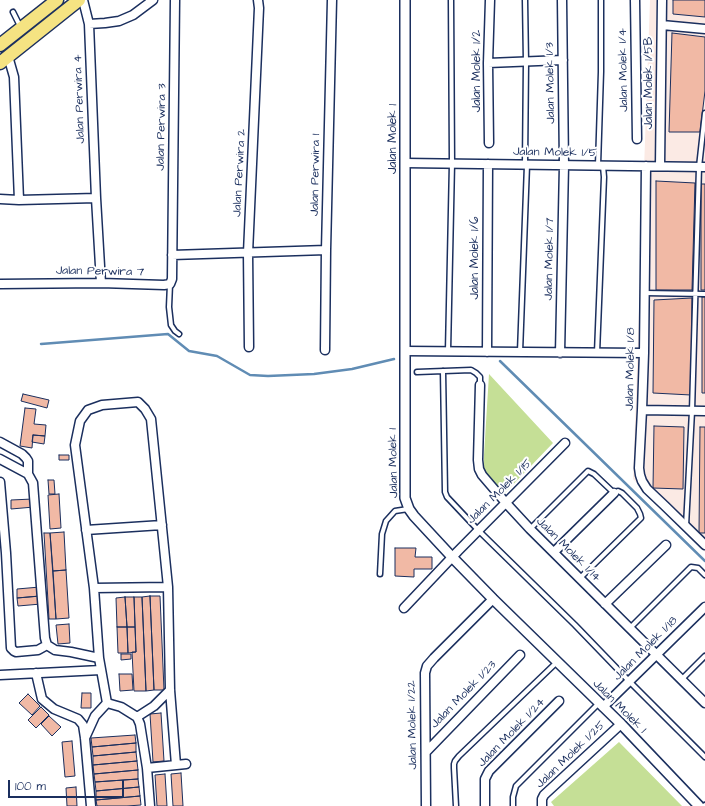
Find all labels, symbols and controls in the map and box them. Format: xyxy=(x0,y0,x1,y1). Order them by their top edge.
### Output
street label: Jalan Molek 1/4 xyxy=(616,28,632,112)
street label: Jalan Molek 1/2 xyxy=(470,30,484,112)
street label: Jalan Molek 1/5B xyxy=(642,37,656,129)
street label: Jalan Molek 1/3 xyxy=(543,42,559,124)
street label: Jalan Perwira 4 xyxy=(71,54,89,144)
street label: Jalan Perwira 3 xyxy=(154,83,170,171)
street label: Jalan Molek 1 xyxy=(386,104,400,174)
street label: Jalan Perwira 2 xyxy=(231,129,249,217)
street label: Jalan Perwira 1 xyxy=(308,134,324,216)
street label: Jalan Molek 1/5 xyxy=(513,145,597,161)
street label: Jalan Molek 1/6 xyxy=(468,216,482,300)
street label: Jalan Molek 1/7 xyxy=(542,217,558,301)
street label: Jalan Perwira 7 xyxy=(56,264,144,280)
street label: Jalan Molek 1/8 xyxy=(623,327,639,411)
street label: Jalan Molek 1 xyxy=(386,428,402,498)
street label: Jalan Molek 1/15 xyxy=(465,457,535,527)
street label: Jalan Molek 1/14 xyxy=(533,515,603,585)
street label: Jalan Molek 1/18 xyxy=(611,614,681,684)
street label: Jalan Molek 1/23 xyxy=(428,658,500,732)
street label: Jalan Molek 1 xyxy=(589,677,649,737)
street label: Jalan Molek 1/22 xyxy=(405,680,421,770)
street label: Jalan Molek 1/24 xyxy=(475,695,549,771)
street label: Jalan Molek 1/25 xyxy=(533,718,609,792)
scale bar xyxy=(10,772,126,798)
text: 100 m xyxy=(15,778,46,795)

